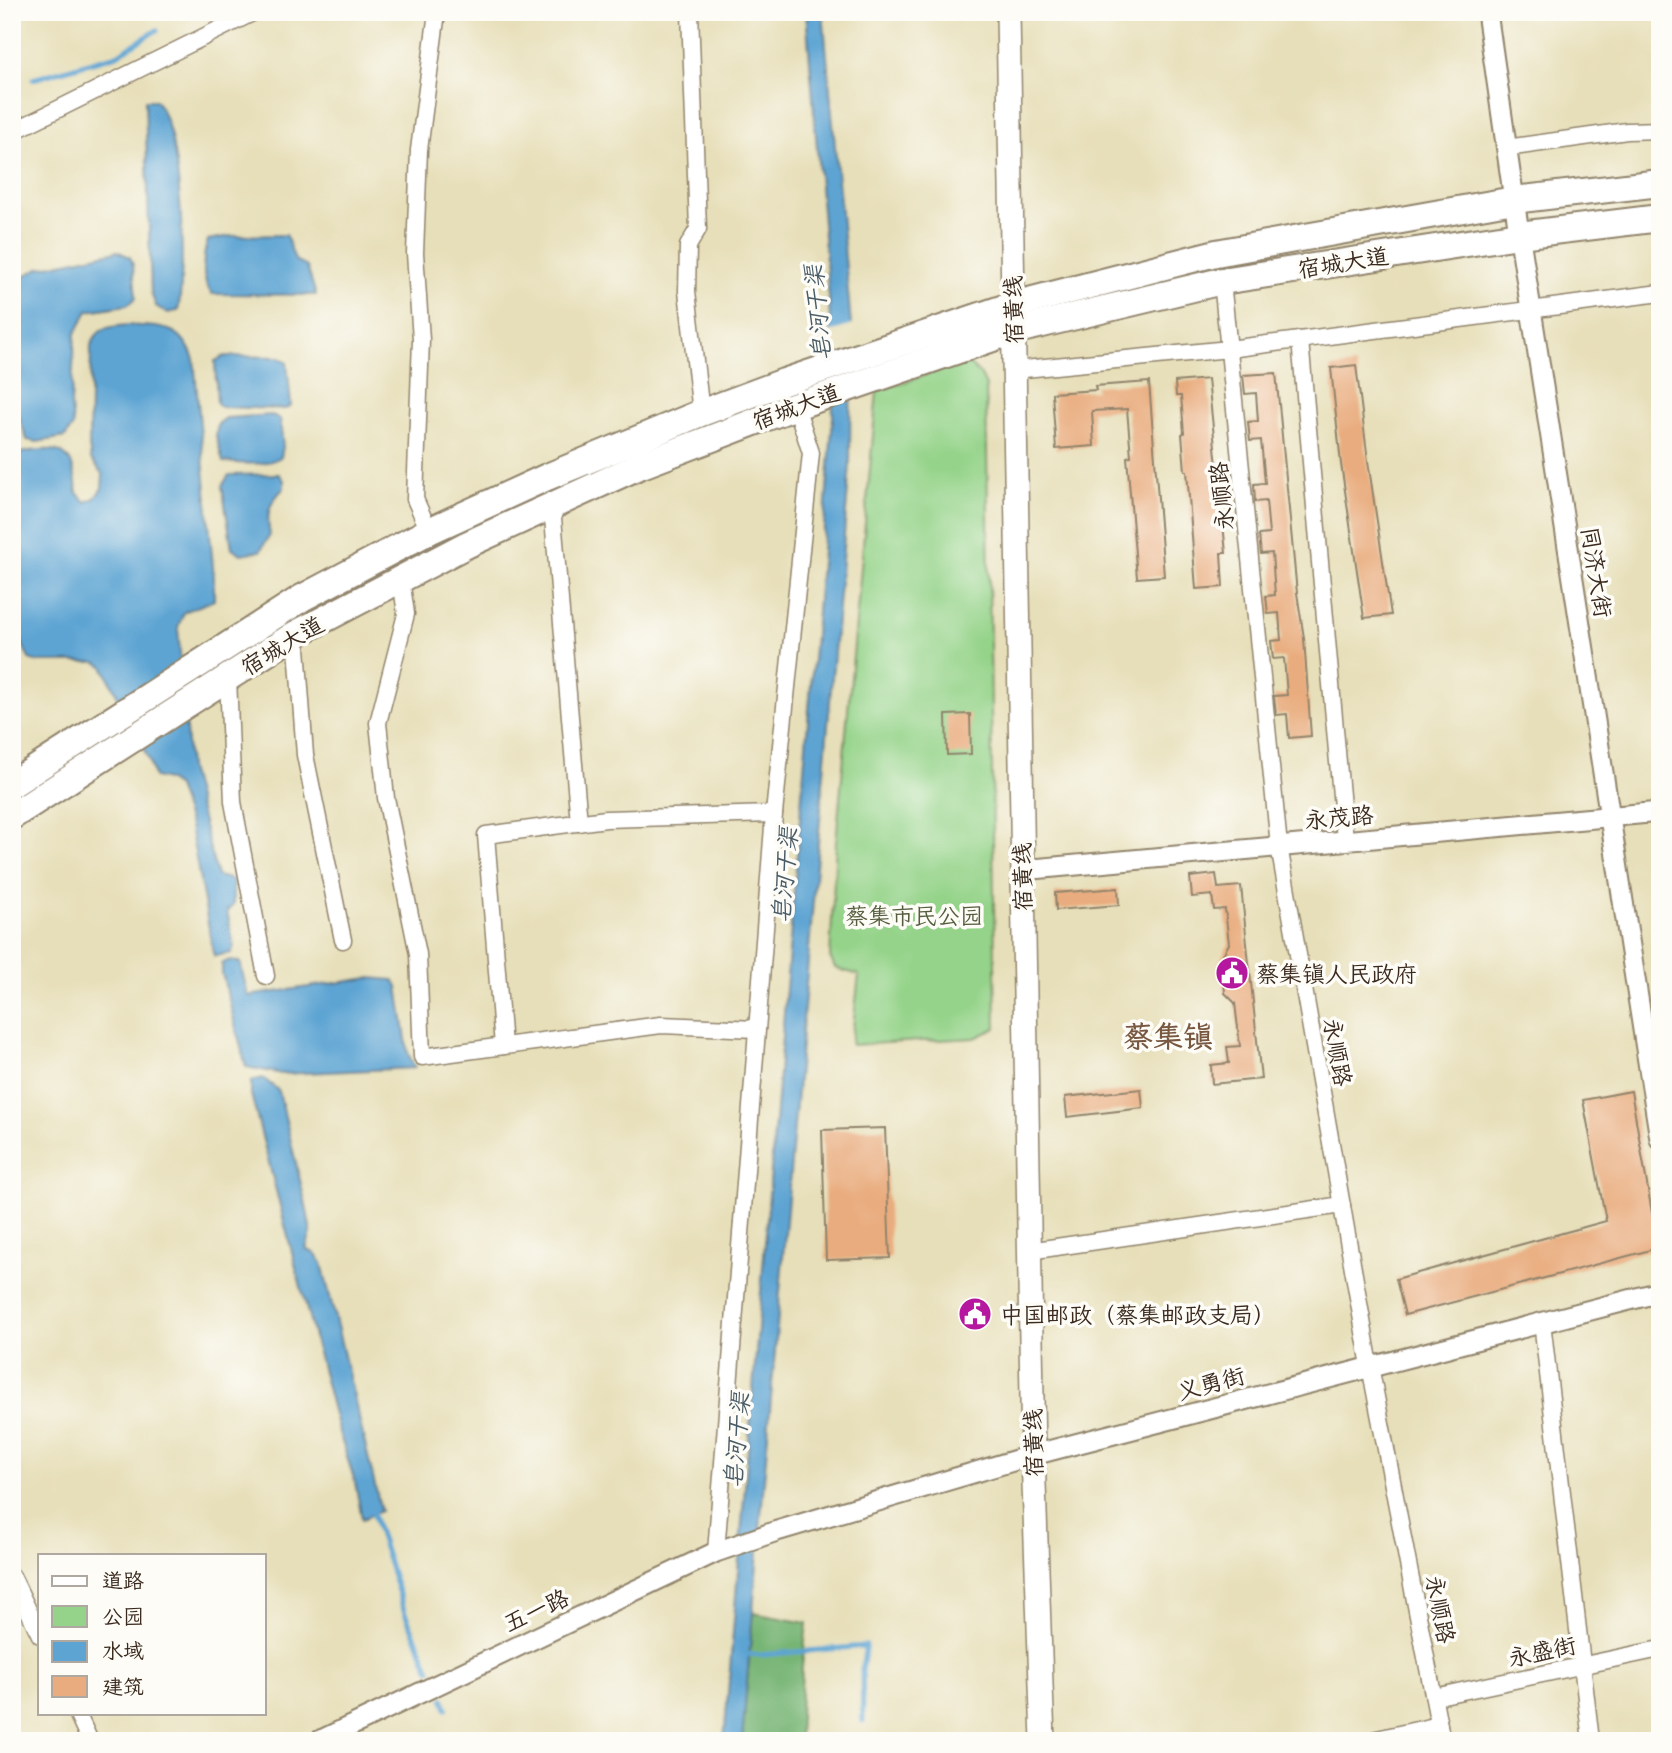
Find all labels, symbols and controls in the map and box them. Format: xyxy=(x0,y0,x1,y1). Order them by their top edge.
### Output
street label: 宿城大道 xyxy=(1295,239,1391,285)
water label: 皂河干渠 xyxy=(797,262,837,362)
street label: 宿黄线 xyxy=(997,275,1029,345)
street label: 宿城大道 xyxy=(747,376,845,436)
street label: 永顺路 xyxy=(1202,460,1240,532)
street label: 同济大街 xyxy=(1574,524,1620,620)
street label: 宿城大道 xyxy=(235,608,329,682)
street label: 永茂路 xyxy=(1303,799,1375,835)
water label: 皂河干渠 xyxy=(764,824,804,924)
street label: 宿黄线 xyxy=(1006,842,1038,912)
park label: 蔡集市民公园 xyxy=(845,900,983,931)
public building icon: 蔡集镇人民政府 xyxy=(1213,954,1251,992)
place label: 蔡集镇人民政府 xyxy=(1256,958,1417,989)
street label: 永顺路 xyxy=(1317,1015,1359,1089)
district label: 蔡集镇 xyxy=(1123,1016,1213,1056)
public building icon: 中国邮政（蔡集邮政支局） xyxy=(956,1295,994,1333)
place label: 中国邮政（蔡集邮政支局） xyxy=(1000,1299,1276,1330)
street label: 义勇街 xyxy=(1174,1359,1248,1407)
water label: 皂河干渠 xyxy=(716,1389,756,1489)
street label: 宿黄线 xyxy=(1017,1408,1049,1478)
legend xyxy=(38,1554,266,1714)
text: 道路 xyxy=(102,1566,144,1595)
street label: 永顺路 xyxy=(1419,1572,1463,1646)
street label: 五一路 xyxy=(498,1581,574,1639)
text: 公园 xyxy=(102,1602,144,1631)
street label: 永盛街 xyxy=(1505,1629,1579,1673)
text: 水域 xyxy=(102,1636,144,1665)
text: 建筑 xyxy=(102,1672,144,1701)

